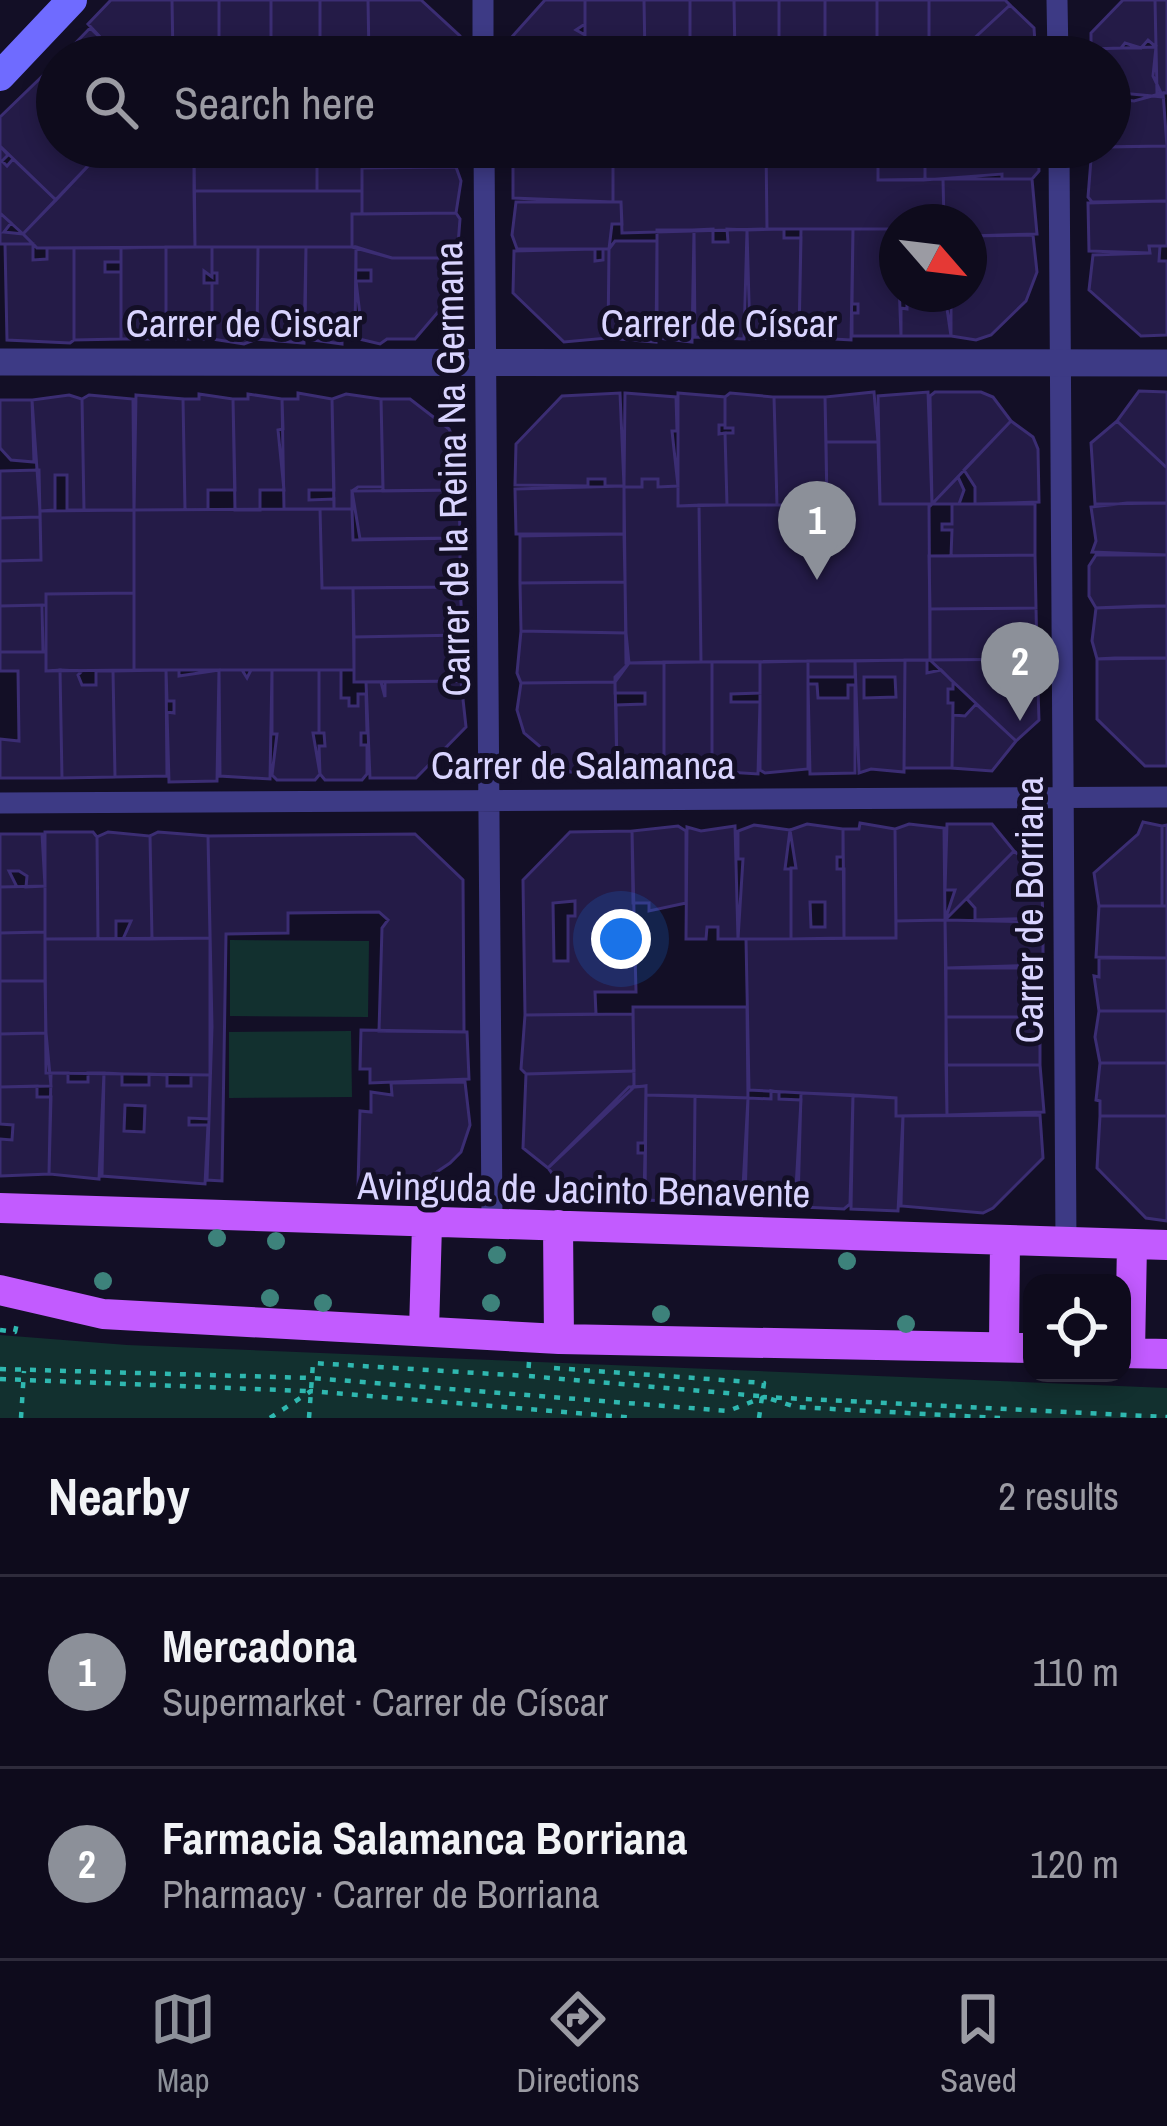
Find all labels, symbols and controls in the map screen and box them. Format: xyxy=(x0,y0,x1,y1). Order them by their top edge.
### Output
search box xyxy=(36,36,1131,168)
icon: search xyxy=(78,69,144,135)
text: Search here xyxy=(174,72,375,133)
north arrow xyxy=(879,204,987,312)
street label: Carrer de la Reina Na Germana xyxy=(422,241,482,697)
street label: Carrer de Ciscar xyxy=(126,297,363,349)
street label: Carrer de Císcar xyxy=(601,297,838,349)
pin: 1 xyxy=(778,481,856,580)
pin: 2 xyxy=(981,622,1059,721)
street label: Carrer de Salamanca xyxy=(431,739,735,791)
street label: Carrer de Borriana xyxy=(1003,776,1055,1043)
your location xyxy=(591,909,651,969)
street label: Avinguda de Jacinto Benavente xyxy=(356,1159,811,1219)
map controls xyxy=(1023,1274,1131,1382)
button: locate xyxy=(1023,1274,1131,1382)
text: Nearby xyxy=(48,1462,190,1531)
text: 2 results xyxy=(998,1470,1119,1522)
text: Mercadona xyxy=(162,1615,357,1676)
text: 1 xyxy=(78,1646,96,1698)
text: 110 m xyxy=(1032,1646,1119,1698)
text: Supermarket · Carrer de Císcar xyxy=(162,1676,608,1728)
text: Farmacia Salamanca Borriana xyxy=(162,1807,687,1868)
text: 2 xyxy=(78,1838,96,1890)
text: 120 m xyxy=(1030,1838,1119,1890)
text: Pharmacy · Carrer de Borriana xyxy=(162,1868,599,1920)
tab: Map xyxy=(150,1986,216,2102)
tab: Directions xyxy=(516,1986,640,2102)
tab: Saved xyxy=(940,1986,1017,2102)

